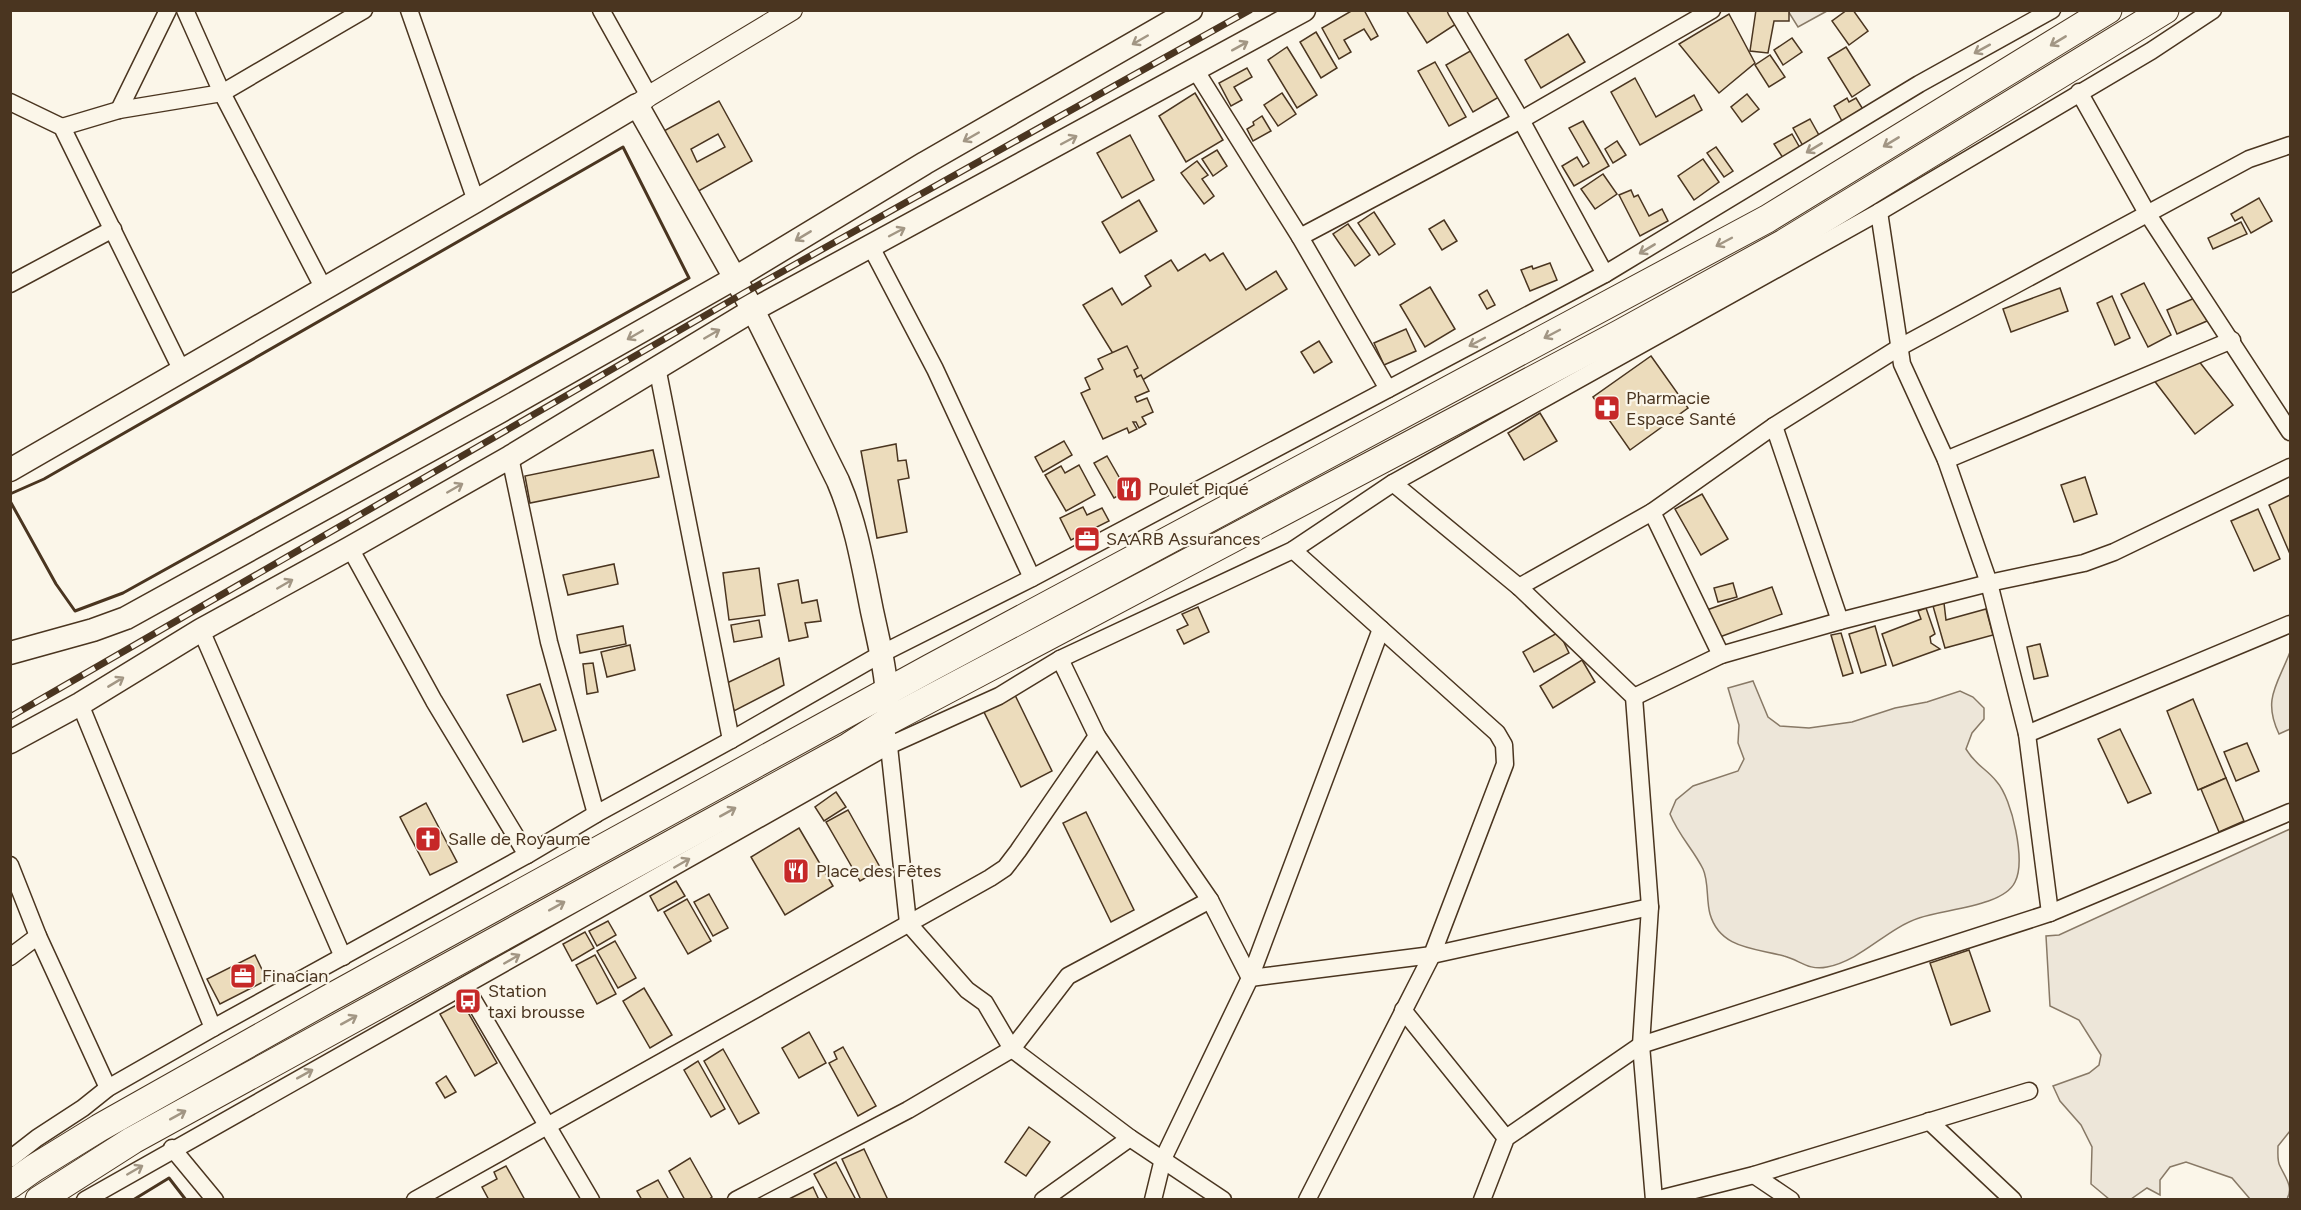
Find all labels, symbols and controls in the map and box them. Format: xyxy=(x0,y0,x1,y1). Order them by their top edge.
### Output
one-way arrow xyxy=(1132,34,1149,46)
one-way arrow xyxy=(2050,35,2067,47)
one-way arrow xyxy=(1231,40,1248,52)
one-way arrow xyxy=(1974,44,1992,55)
one-way arrow xyxy=(963,131,980,143)
one-way arrow xyxy=(1059,134,1077,145)
one-way arrow xyxy=(1883,137,1900,149)
one-way arrow xyxy=(1806,142,1823,154)
one-way arrow xyxy=(888,226,905,238)
one-way arrow xyxy=(795,231,812,243)
one-way arrow xyxy=(1715,237,1733,248)
one-way arrow xyxy=(1639,243,1656,255)
one-way arrow xyxy=(703,328,720,340)
one-way arrow xyxy=(1544,328,1561,340)
one-way arrow xyxy=(627,329,644,341)
one-way arrow xyxy=(1468,337,1486,348)
place label: Pharmacie Espace Santé xyxy=(1626,387,1736,430)
pharmacy icon: Pharmacie Espace Santé xyxy=(1592,393,1622,423)
restaurant icon: Poulet Piqué xyxy=(1114,474,1144,504)
place label: Poulet Piqué xyxy=(1148,478,1249,500)
one-way arrow xyxy=(446,482,463,494)
office icon: SAARB Assurances xyxy=(1072,524,1102,554)
place label: SAARB Assurances xyxy=(1106,528,1260,550)
one-way arrow xyxy=(276,578,293,590)
one-way arrow xyxy=(107,675,124,687)
one-way arrow xyxy=(718,806,736,817)
church icon: Salle de Royaume xyxy=(413,824,443,854)
place label: Salle de Royaume xyxy=(448,828,591,850)
restaurant icon: Place des Fêtes xyxy=(781,856,811,886)
one-way arrow xyxy=(673,857,690,869)
place label: Place des Fêtes xyxy=(816,860,941,882)
one-way arrow xyxy=(547,900,565,911)
one-way arrow xyxy=(504,953,521,965)
office icon: Finacian xyxy=(228,961,258,991)
place label: Finacian xyxy=(262,965,328,987)
place label: Station taxi brousse xyxy=(488,980,585,1023)
bus stop icon: Station taxi brousse xyxy=(453,986,483,1016)
one-way arrow xyxy=(340,1014,357,1026)
one-way arrow xyxy=(296,1068,313,1080)
one-way arrow xyxy=(170,1108,187,1120)
one-way arrow xyxy=(126,1164,143,1176)

